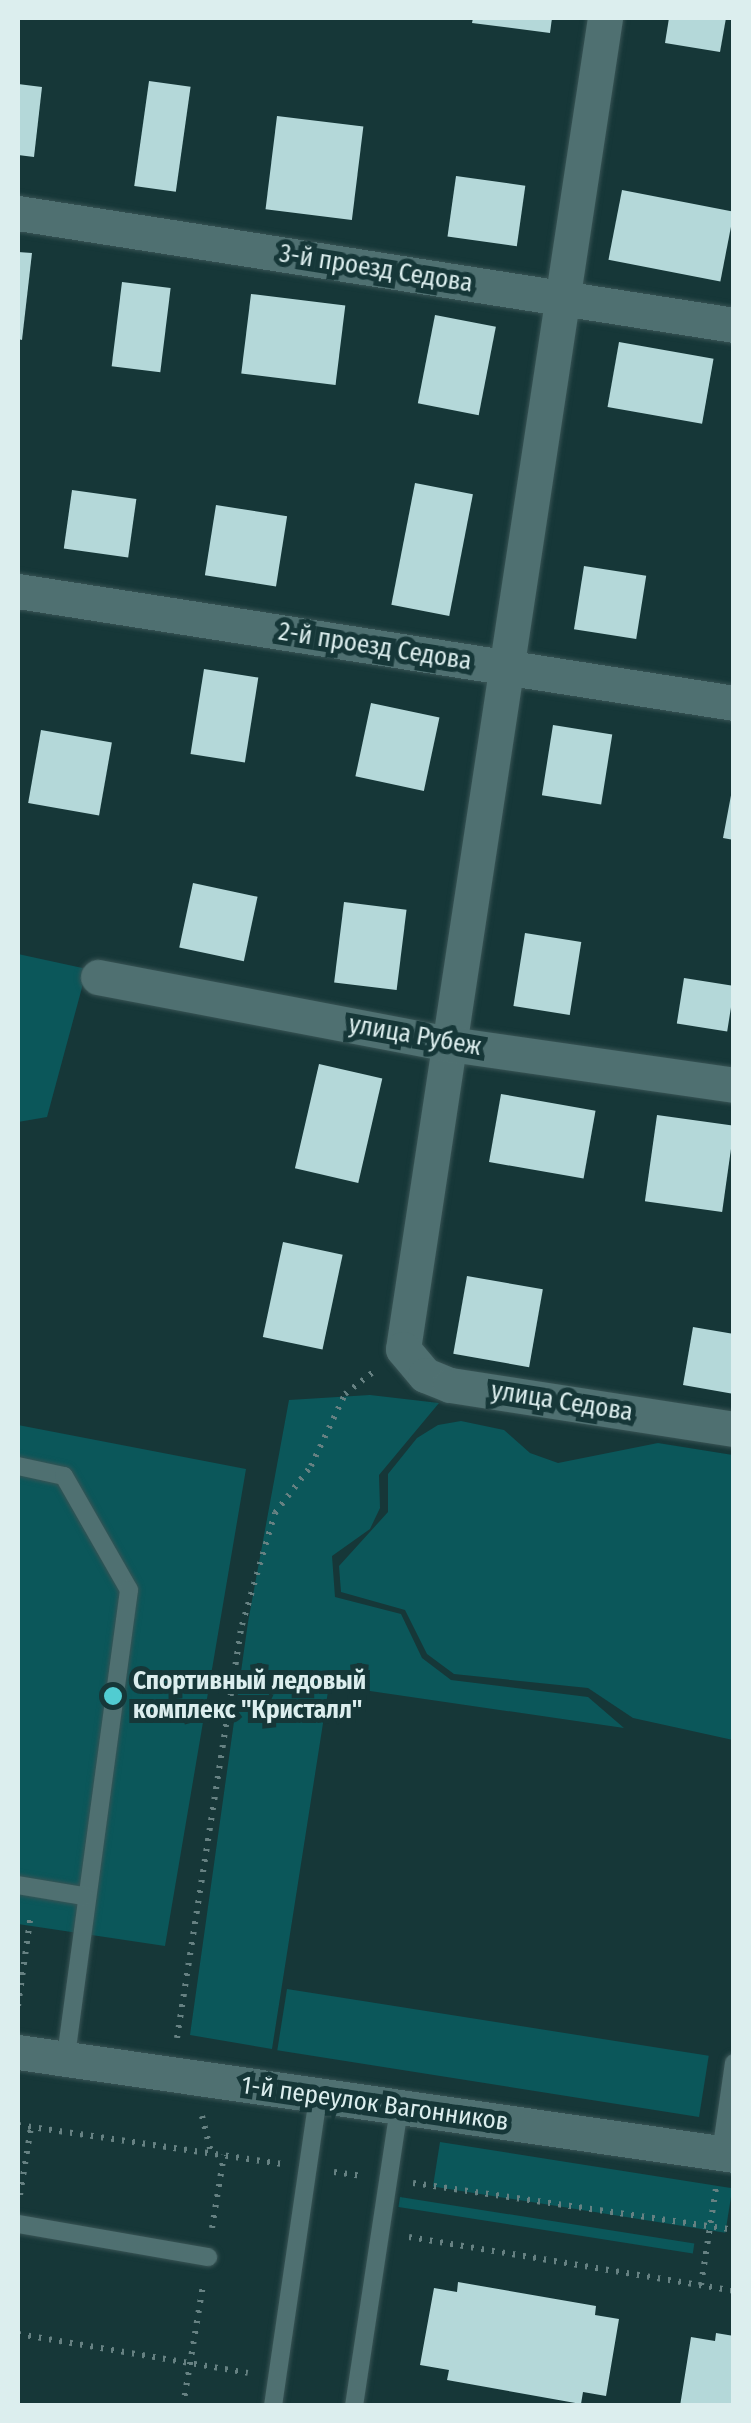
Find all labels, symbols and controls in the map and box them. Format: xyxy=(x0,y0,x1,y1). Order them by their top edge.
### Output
street label: 3-й проезд Седова xyxy=(277,239,475,299)
street label: 2-й проезд Седова xyxy=(276,617,474,677)
street label: улица Рубеж xyxy=(347,1010,483,1062)
street label: улица Седова xyxy=(489,1376,635,1428)
place label: Спортивный ледовый комплекс "Кристалл" xyxy=(133,1667,366,1726)
marker: Спортивный ледовый комплекс "Кристалл" xyxy=(102,1685,124,1707)
street label: 1-й переулок Вагонников xyxy=(240,2070,510,2138)

